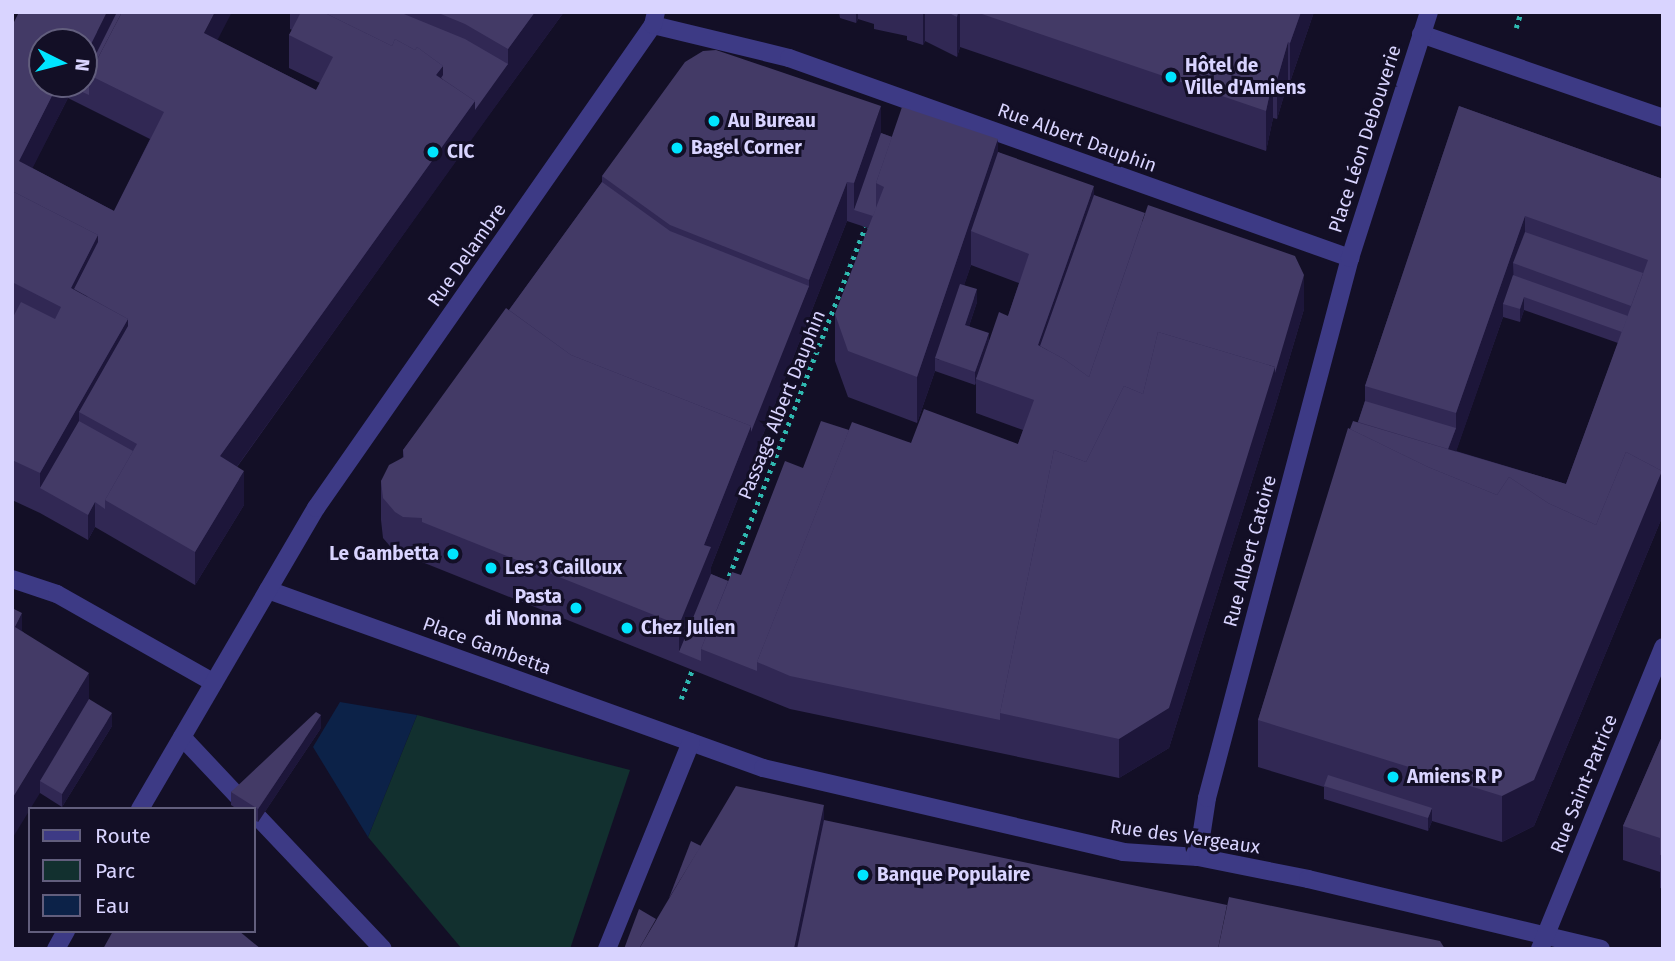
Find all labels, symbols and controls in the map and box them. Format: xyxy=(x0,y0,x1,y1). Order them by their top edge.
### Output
north arrow xyxy=(28,28,98,98)
street label: Place Léon Debouverie xyxy=(1324,42,1406,236)
place label: Hôtel de Ville d'Amiens xyxy=(1185,55,1306,99)
text: N xyxy=(70,58,94,73)
marker: Hôtel de Ville d'Amiens xyxy=(1163,69,1179,85)
street label: Rue Albert Dauphin xyxy=(994,99,1160,177)
place label: Au Bureau xyxy=(728,110,816,132)
marker: Au Bureau xyxy=(706,113,722,129)
place label: Bagel Corner xyxy=(691,137,802,159)
marker: Bagel Corner xyxy=(669,140,685,156)
place label: CIC xyxy=(447,141,474,163)
marker: CIC xyxy=(425,144,441,160)
street label: Rue Delambre xyxy=(423,199,511,311)
street label: Passage Albert Dauphin xyxy=(734,307,830,503)
street label: Rue Albert Catoire xyxy=(1219,473,1281,629)
place label: Le Gambetta xyxy=(329,543,439,565)
marker: Le Gambetta xyxy=(445,546,461,562)
place label: Les 3 Cailloux xyxy=(505,557,622,579)
marker: Les 3 Cailloux xyxy=(483,560,499,576)
place label: Pasta di Nonna xyxy=(485,586,562,630)
marker: Pasta di Nonna xyxy=(568,600,584,616)
street label: Place Gambetta xyxy=(420,612,554,680)
place label: Chez Julien xyxy=(641,617,736,639)
marker: Chez Julien xyxy=(619,620,635,636)
street label: Rue Saint-Patrice xyxy=(1546,711,1622,857)
place label: Amiens R P xyxy=(1407,766,1502,788)
marker: Amiens R P xyxy=(1385,769,1401,785)
legend xyxy=(28,807,256,933)
street label: Rue des Vergeaux xyxy=(1108,815,1262,859)
text: Route xyxy=(95,823,151,849)
text: Parc xyxy=(95,858,135,884)
place label: Banque Populaire xyxy=(877,864,1030,886)
marker: Banque Populaire xyxy=(855,867,871,883)
text: Eau xyxy=(95,893,130,919)

